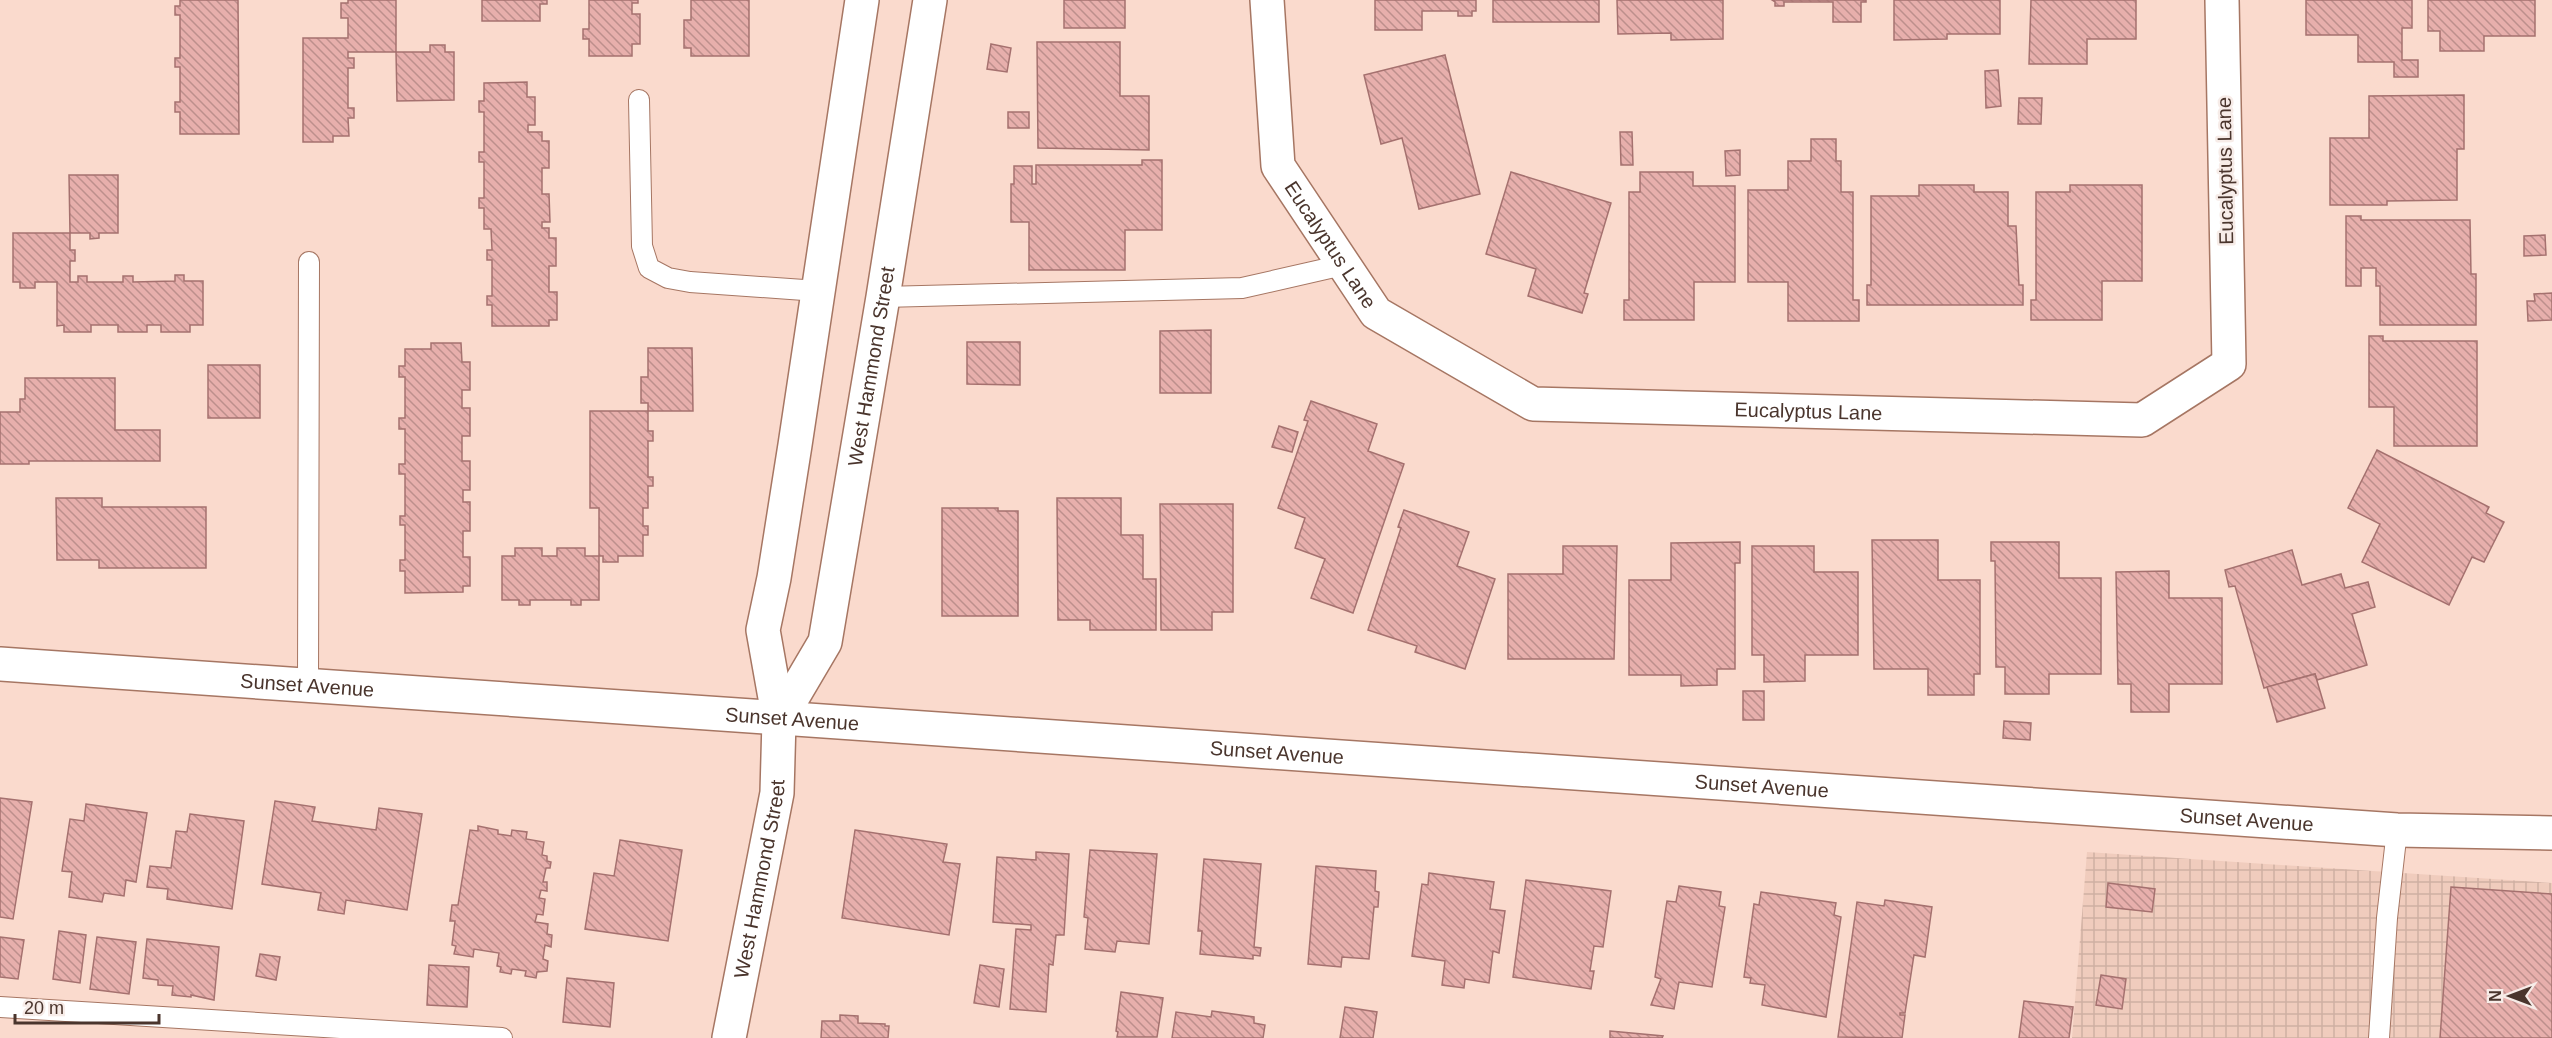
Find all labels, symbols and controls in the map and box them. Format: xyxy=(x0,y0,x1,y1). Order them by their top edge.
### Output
street label: Eucalyptus Lane xyxy=(2213,97,2237,245)
street label: Eucalyptus Lane xyxy=(1280,177,1381,312)
street label: West Hammond Street xyxy=(844,265,899,468)
street label: Eucalyptus Lane xyxy=(1734,398,1883,424)
street label: Sunset Avenue xyxy=(240,670,375,701)
street label: Sunset Avenue xyxy=(724,703,860,734)
street label: Sunset Avenue xyxy=(1209,737,1345,768)
street label: Sunset Avenue xyxy=(1694,770,1829,802)
street label: West Hammond Street xyxy=(730,779,788,980)
street label: Sunset Avenue xyxy=(2179,804,2314,835)
north arrow xyxy=(2480,966,2540,1026)
scale bar xyxy=(15,987,159,1025)
text: N xyxy=(2487,990,2504,1002)
text: 20 m xyxy=(24,998,64,1018)

